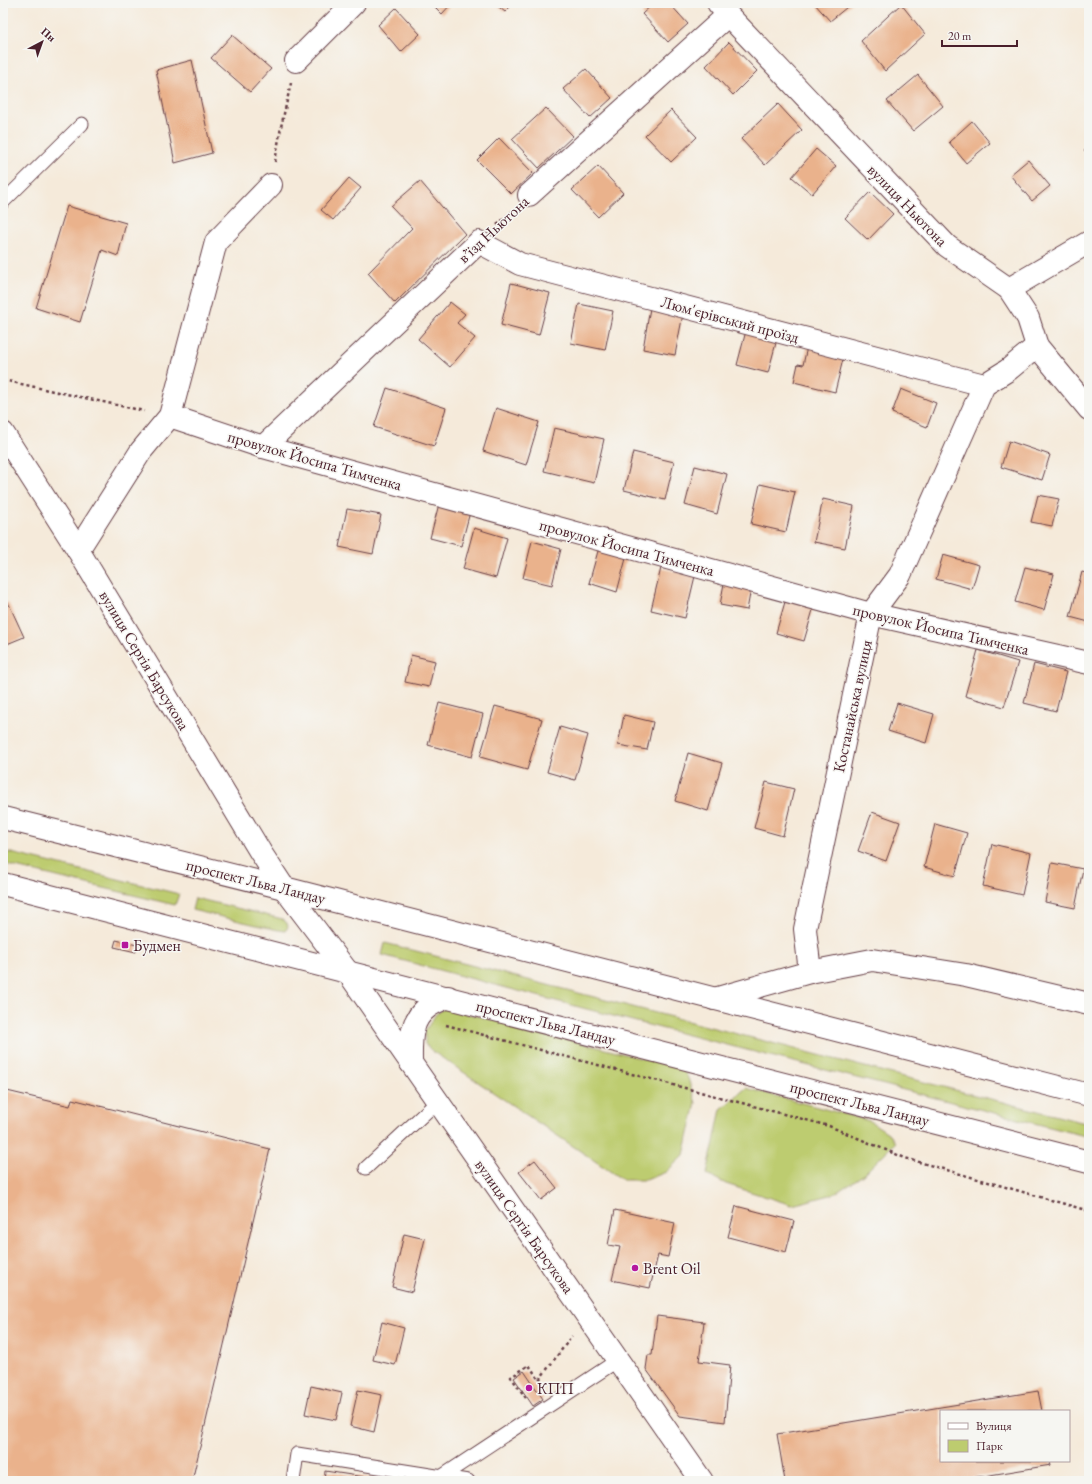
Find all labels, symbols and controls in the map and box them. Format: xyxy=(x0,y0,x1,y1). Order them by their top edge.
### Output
north arrow xyxy=(22,22,62,62)
scale bar xyxy=(942,22,1017,48)
text: Пн xyxy=(38,24,59,45)
text: 20 m xyxy=(948,28,972,44)
street label: вулиця Ньютона xyxy=(863,160,953,251)
street label: в’їзд Ньютона xyxy=(453,191,534,268)
street label: Люм'єрівський проїзд xyxy=(659,291,802,348)
street label: провулок Йосипа Тимченка xyxy=(225,426,405,496)
street label: провулок Йосипа Тимченка xyxy=(537,514,717,581)
street label: вулиця Сергія Барсукова xyxy=(95,587,195,735)
street label: провулок Йосипа Тимченка xyxy=(851,599,1032,660)
street label: Костанайська вулиця xyxy=(828,638,877,774)
street label: проспект Льва Ландау xyxy=(184,854,329,909)
place label: Будмен xyxy=(133,935,181,956)
marker: Будмен xyxy=(120,940,130,950)
street label: проспект Льва Ландау xyxy=(474,995,619,1050)
street label: проспект Льва Ландау xyxy=(788,1076,933,1131)
street label: вулиця Сергія Барсукова xyxy=(470,1155,579,1298)
place label: Brent Oil xyxy=(643,1258,701,1279)
marker: Brent Oil xyxy=(630,1263,640,1273)
place label: КПП xyxy=(537,1378,574,1399)
marker: КПП xyxy=(524,1383,534,1393)
legend xyxy=(940,1410,1070,1462)
text: Вулиця xyxy=(976,1418,1012,1434)
text: Парк xyxy=(976,1438,1003,1454)

